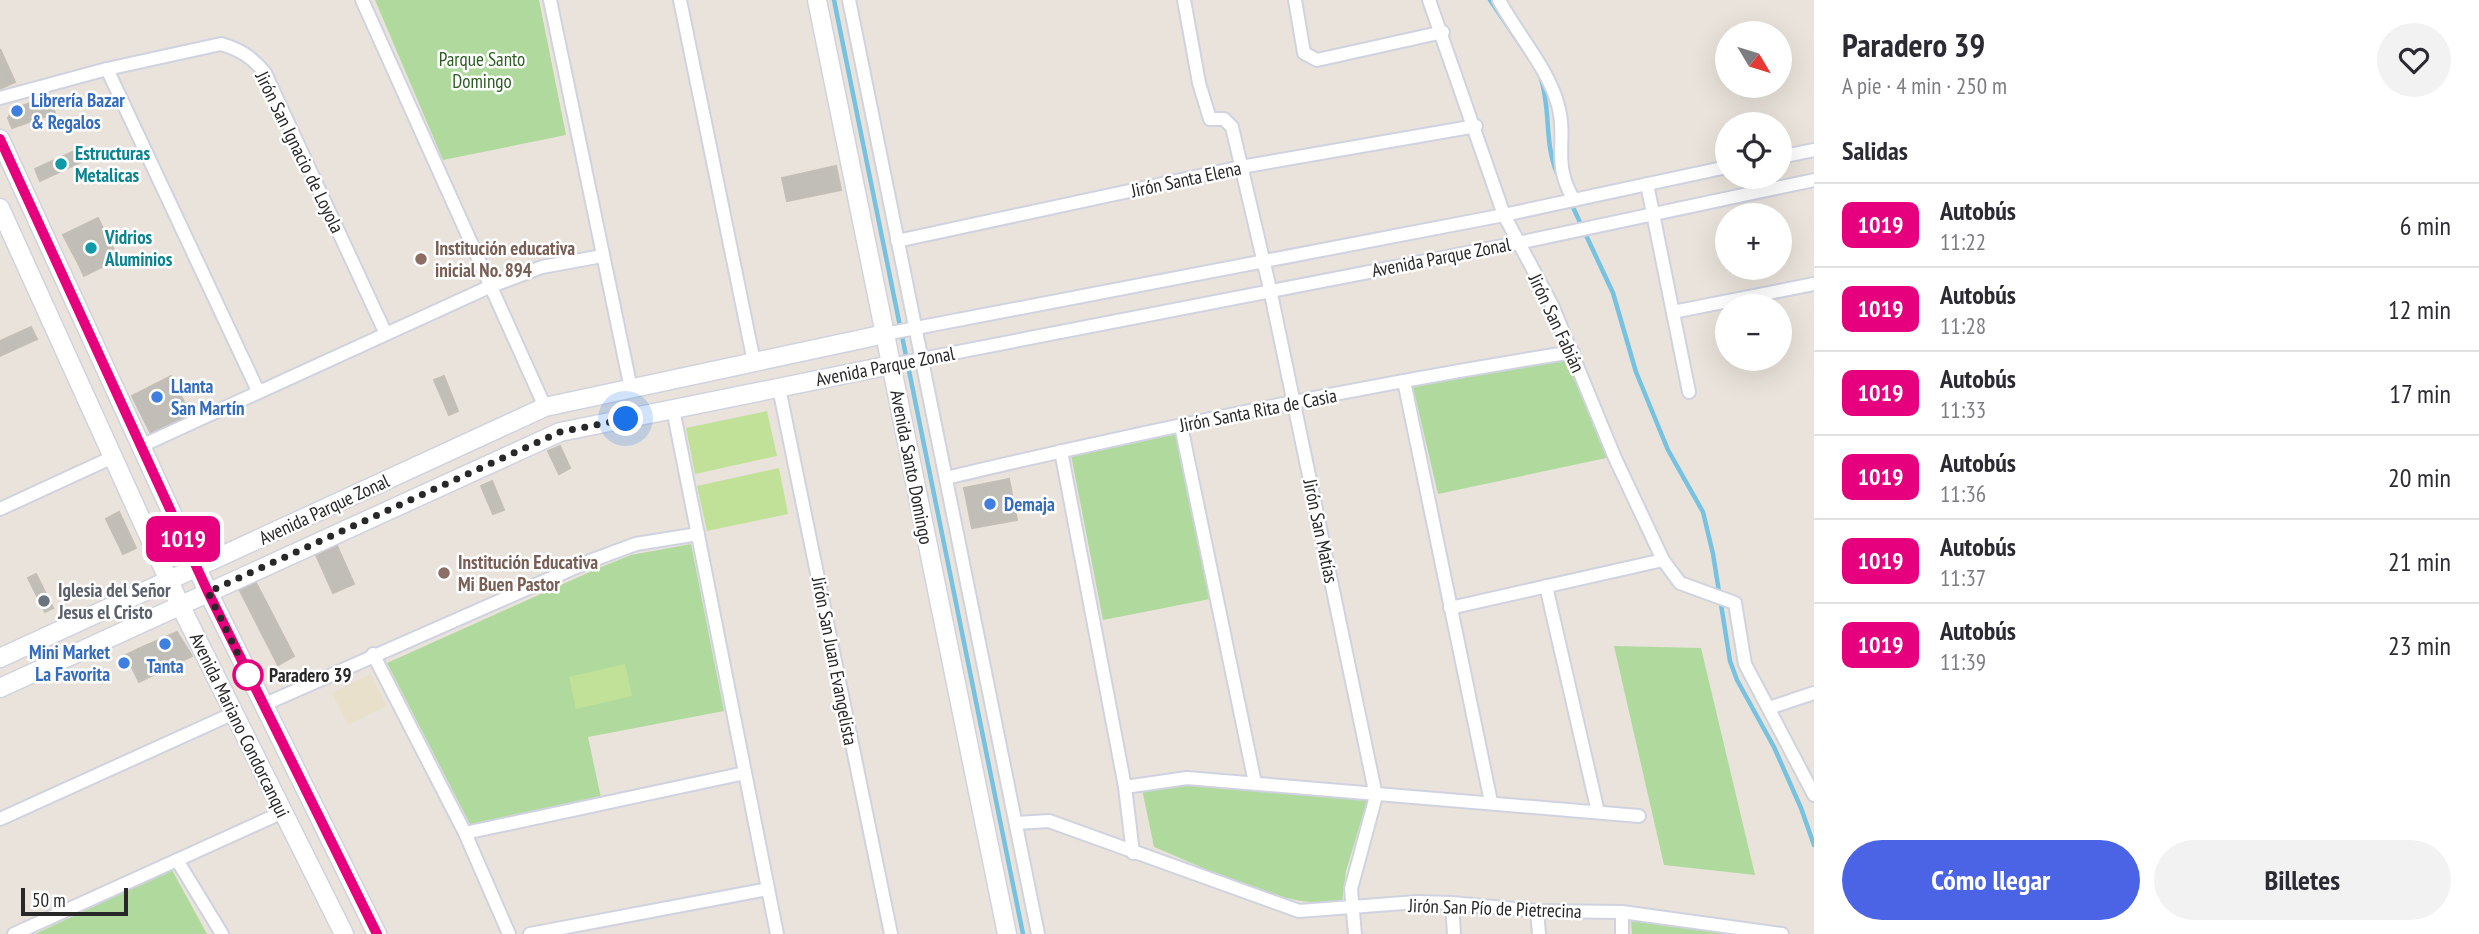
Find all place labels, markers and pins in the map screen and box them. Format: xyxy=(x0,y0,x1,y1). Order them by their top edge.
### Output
place label: Librería Bazar & Regalos xyxy=(31,88,125,134)
marker: Librería Bazar & Regalos xyxy=(9,103,25,119)
place label: Estructuras Metalicas xyxy=(75,141,150,187)
marker: Estructuras Metalicas xyxy=(53,156,69,172)
place label: Vidrios Aluminios xyxy=(104,225,173,271)
place label: Institución educativa inicial No. 894 xyxy=(435,236,575,282)
marker: Vidrios Aluminios xyxy=(83,240,99,256)
marker: Institución educativa inicial No. 894 xyxy=(413,251,429,267)
place label: Llanta San Martín xyxy=(171,374,244,420)
marker: Llanta San Martín xyxy=(149,389,165,405)
place label: Demaja xyxy=(1004,492,1055,516)
marker: Demaja xyxy=(982,496,998,512)
place label: Institución Educativa Mi Buen Pastor xyxy=(458,550,598,596)
marker: Institución Educativa Mi Buen Pastor xyxy=(436,565,452,581)
place label: Iglesia del Señor Jesus el Cristo xyxy=(57,578,171,624)
marker: Iglesia del Señor Jesus el Cristo xyxy=(36,593,52,609)
marker: Tanta xyxy=(157,636,173,652)
place label: Mini Market La Favorita xyxy=(29,640,110,686)
place label: Tanta xyxy=(146,654,184,678)
marker: Mini Market La Favorita xyxy=(116,655,132,671)
marker: Paradero 39 xyxy=(233,660,263,690)
place label: Paradero 39 xyxy=(269,663,352,687)

